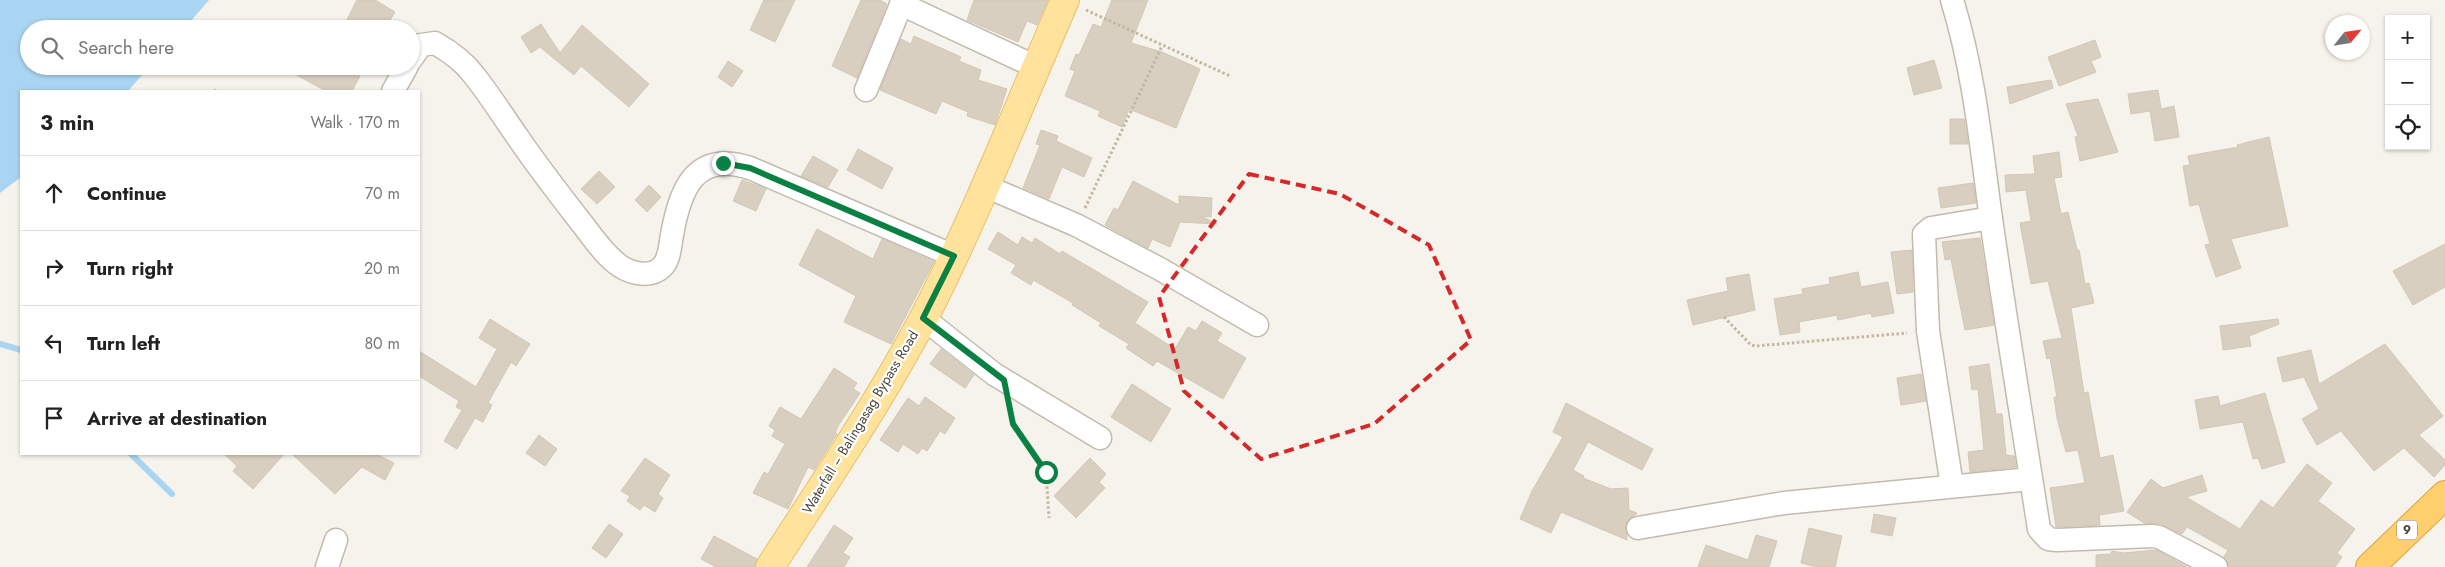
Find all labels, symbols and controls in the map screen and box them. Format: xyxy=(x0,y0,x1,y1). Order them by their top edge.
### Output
north arrow xyxy=(2325,15,2370,60)
map controls xyxy=(2385,15,2430,150)
button: + xyxy=(2385,15,2430,60)
search box xyxy=(20,20,420,75)
icon: search xyxy=(38,34,66,62)
text: Search here xyxy=(78,34,174,61)
button: − xyxy=(2385,60,2430,105)
button: locate xyxy=(2385,105,2430,150)
text: 3 min xyxy=(40,108,94,138)
text: Walk · 170 m xyxy=(310,111,400,134)
route end xyxy=(712,152,735,175)
icon: ahead xyxy=(40,179,68,207)
text: Continue xyxy=(87,180,166,207)
text: 70 m xyxy=(365,182,400,205)
icon: right xyxy=(40,254,68,282)
text: Turn right xyxy=(87,255,173,282)
text: 20 m xyxy=(364,257,400,280)
street label: Waterfall ‒ Balingasag Bypass Road xyxy=(797,326,923,518)
icon: left xyxy=(40,329,68,357)
text: Turn left xyxy=(87,330,160,357)
text: 80 m xyxy=(364,332,400,355)
icon: arrive xyxy=(40,404,68,432)
text: Arrive at destination xyxy=(87,405,267,432)
route start xyxy=(1035,461,1058,484)
road number: 9 xyxy=(2397,520,2417,540)

